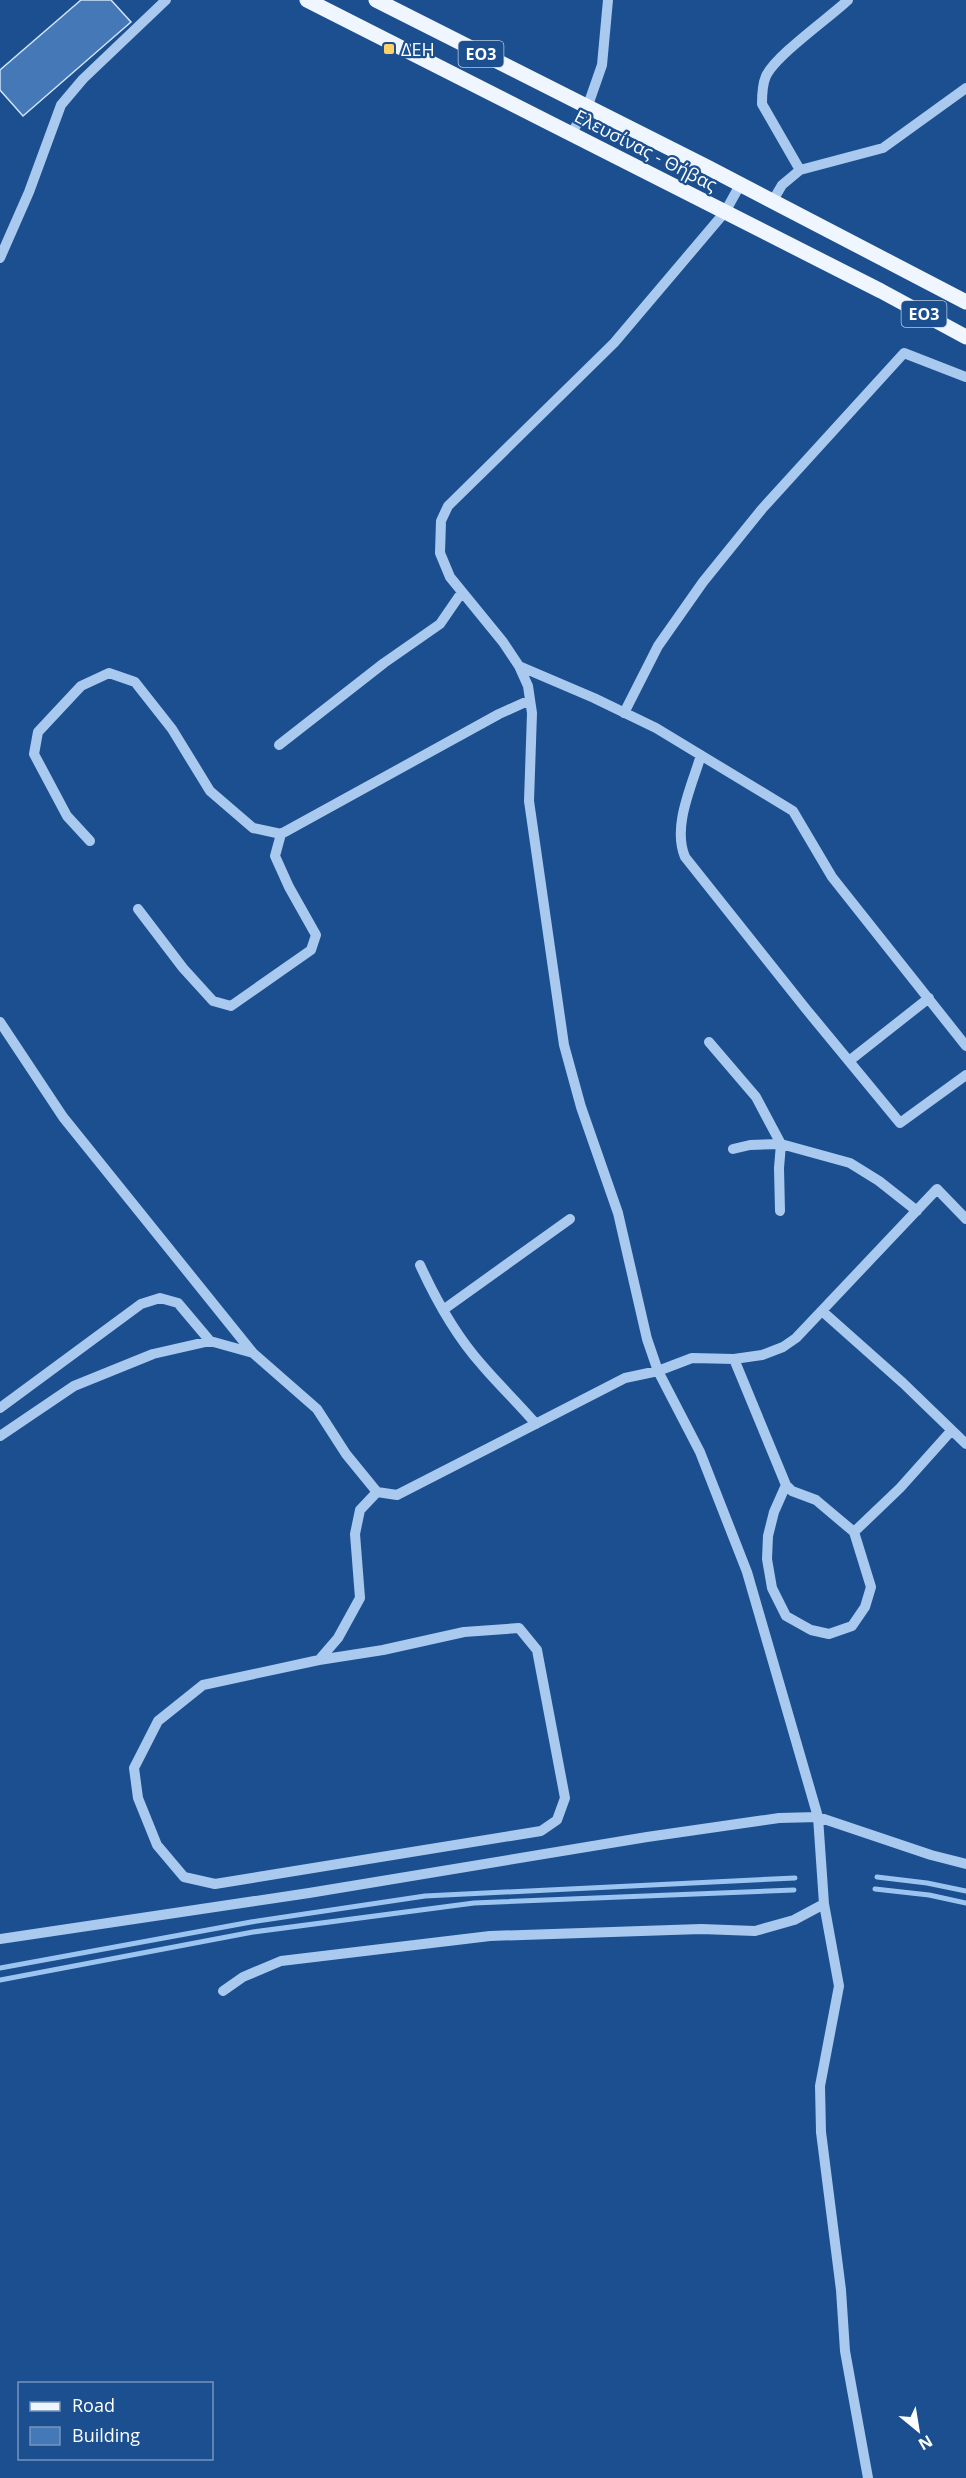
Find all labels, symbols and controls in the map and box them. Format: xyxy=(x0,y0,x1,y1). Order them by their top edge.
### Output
place label: ΔΕΗ xyxy=(401,37,435,61)
road number: ΕΟ3 xyxy=(458,41,504,67)
marker: ΔΕΗ xyxy=(382,42,396,56)
street label: Ελευσίνας - Θήβας xyxy=(571,104,722,196)
road number: ΕΟ3 xyxy=(902,301,946,327)
legend xyxy=(18,2382,213,2460)
text: Road xyxy=(72,2393,115,2417)
north arrow xyxy=(888,2400,948,2460)
text: Building xyxy=(72,2423,140,2447)
text: N xyxy=(914,2430,937,2456)

